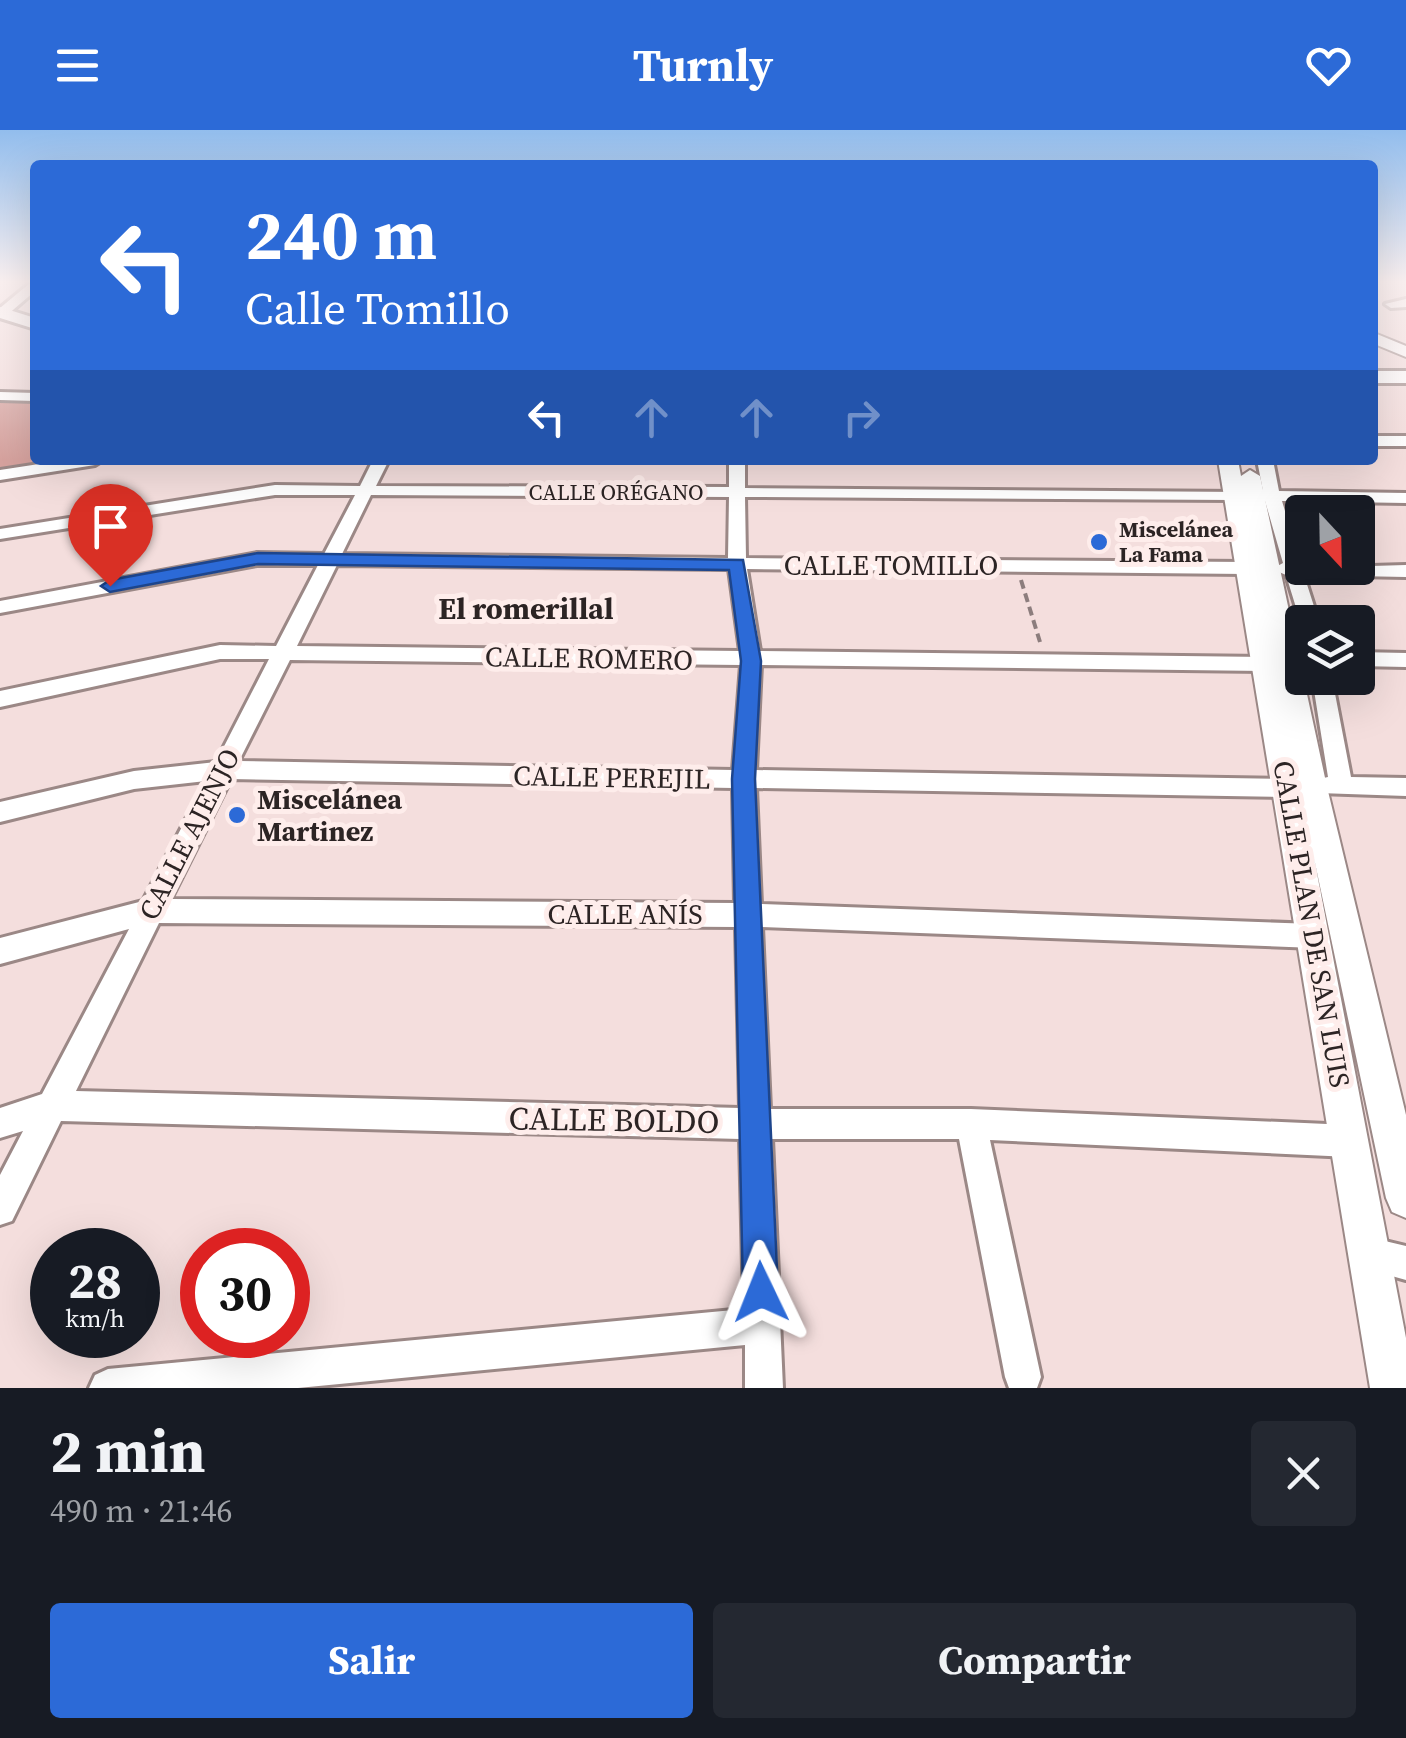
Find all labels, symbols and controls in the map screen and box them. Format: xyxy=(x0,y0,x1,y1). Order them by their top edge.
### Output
text: Turnly xyxy=(633,34,773,96)
icon: menu xyxy=(50,38,105,93)
icon: heart xyxy=(1301,38,1356,93)
text: 240 m xyxy=(245,186,437,282)
icon: left xyxy=(80,200,210,330)
text: Calle Tomillo xyxy=(245,277,510,339)
icon: left xyxy=(519,390,574,445)
icon: ahead xyxy=(624,390,679,445)
icon: ahead xyxy=(729,390,784,445)
icon: right xyxy=(834,390,889,445)
street label: CALLE ORÉGANO xyxy=(528,477,704,507)
pin xyxy=(68,484,153,587)
north arrow xyxy=(1285,495,1375,585)
map controls xyxy=(1285,495,1375,695)
icon: arrive xyxy=(83,499,138,554)
place label: Miscelánea La Fama xyxy=(1119,514,1233,569)
marker: Miscelánea La Fama xyxy=(1088,531,1110,553)
street label: CALLE TOMILLO xyxy=(784,546,998,584)
district label: El romerillal xyxy=(438,588,614,629)
button: layers xyxy=(1285,605,1375,695)
street label: CALLE ROMERO xyxy=(485,637,693,679)
street label: CALLE AJENJO xyxy=(129,742,249,926)
street label: CALLE PEREJIL xyxy=(513,756,711,798)
street label: CALLE PLAN DE SAN LUIS xyxy=(1265,757,1359,1091)
place label: Miscelánea Martinez xyxy=(257,780,402,850)
marker: Miscelánea Martinez xyxy=(226,804,248,826)
street label: CALLE ANÍS xyxy=(547,895,703,933)
street label: CALLE BOLDO xyxy=(508,1096,720,1144)
speed limit sign: 30 xyxy=(180,1228,310,1358)
position arrow xyxy=(709,1240,813,1344)
text: 28 xyxy=(68,1246,122,1315)
text: km/h xyxy=(65,1301,125,1335)
text: 2 min xyxy=(50,1410,206,1492)
button: close xyxy=(1251,1421,1356,1526)
text: 490 m · 21:46 xyxy=(50,1489,232,1533)
button: Salir xyxy=(50,1603,693,1718)
button: Compartir xyxy=(713,1603,1356,1718)

